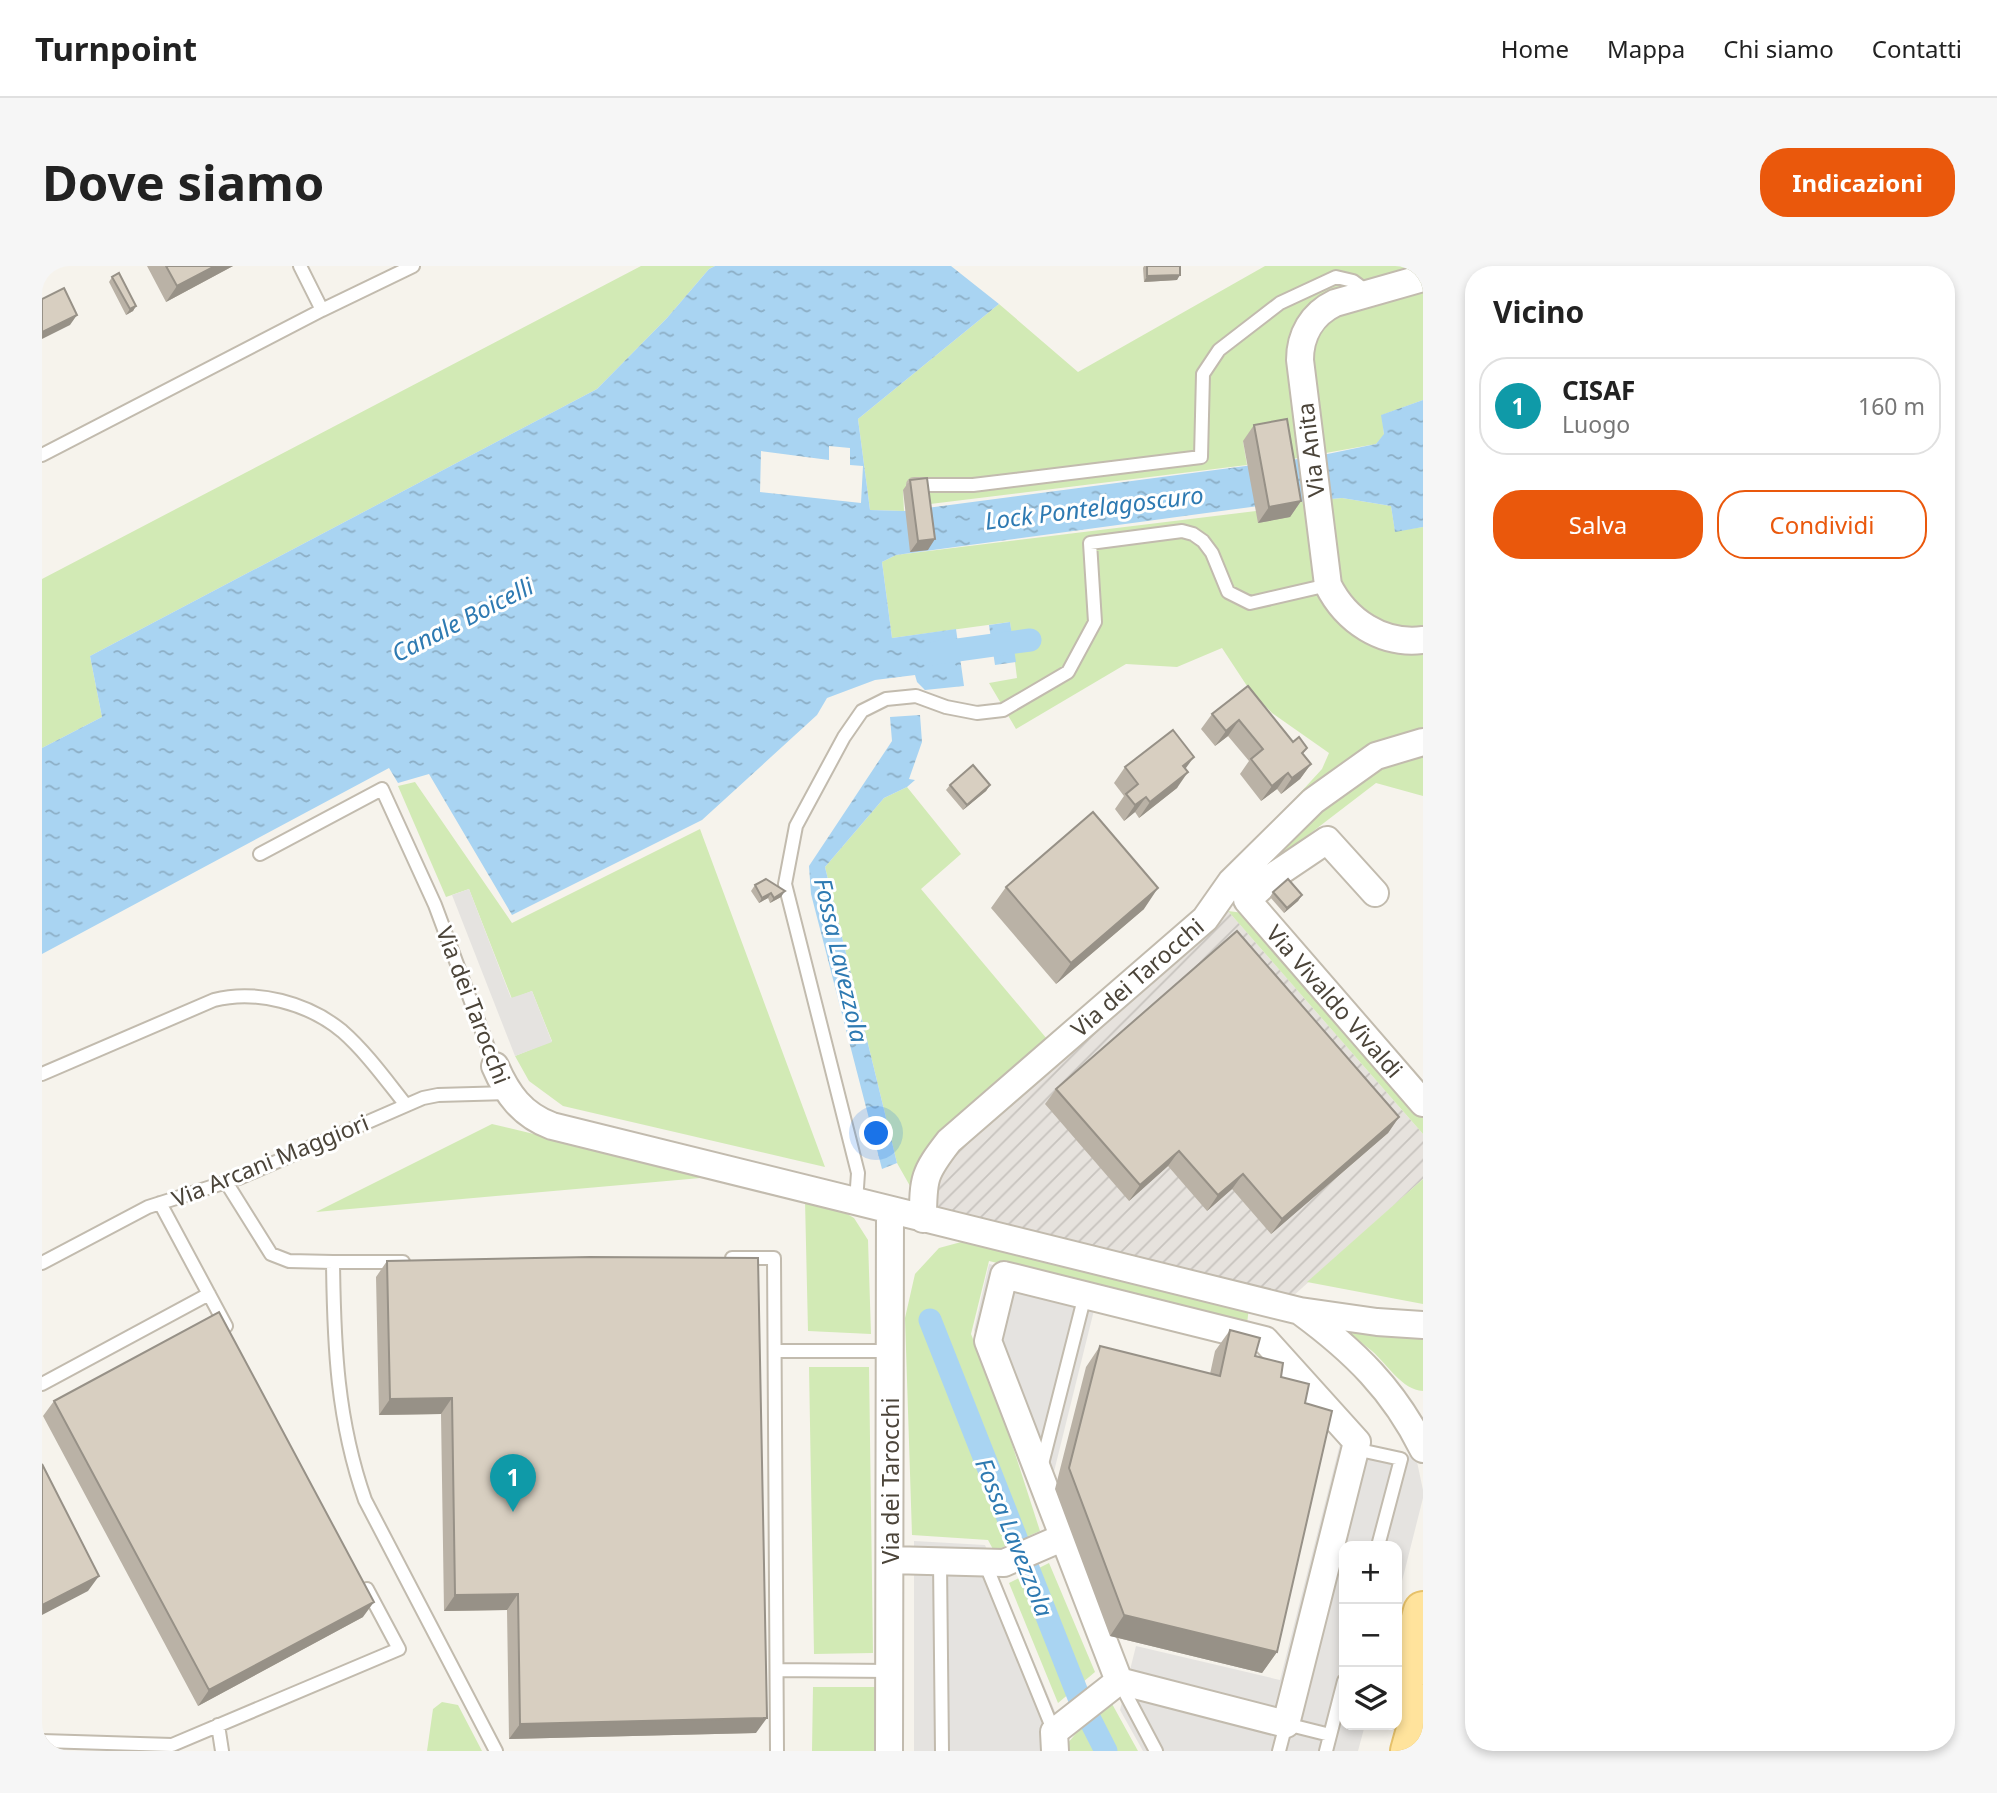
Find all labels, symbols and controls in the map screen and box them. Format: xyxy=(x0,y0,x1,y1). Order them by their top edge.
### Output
text: Turnpoint xyxy=(35,26,197,71)
text: Home xyxy=(1501,32,1569,65)
text: Mappa xyxy=(1607,32,1685,65)
text: Chi siamo xyxy=(1723,32,1834,65)
text: Contatti xyxy=(1872,32,1962,65)
button: Indicazioni xyxy=(1760,148,1955,217)
text: Dove siamo xyxy=(42,149,325,215)
text: Vicino xyxy=(1493,291,1584,332)
text: CISAF xyxy=(1562,372,1635,408)
text: 1 xyxy=(1511,390,1525,422)
text: 160 m xyxy=(1858,390,1925,422)
street label: Via Anita xyxy=(1288,401,1332,499)
text: Luogo xyxy=(1562,408,1630,440)
water label: Lock Pontelagoscuro xyxy=(983,477,1205,537)
button: Salva xyxy=(1493,490,1703,559)
button: Condividi xyxy=(1717,490,1927,559)
water label: Canale Boicelli xyxy=(385,569,539,669)
water label: Fossa Lavezzola xyxy=(807,874,877,1046)
street label: Via dei Tarocchi xyxy=(1064,910,1210,1044)
street label: Via Vivaldo Vivaldi xyxy=(1260,918,1410,1084)
street label: Via dei Tarocchi xyxy=(429,921,519,1089)
street label: Via Arcani Maggiori xyxy=(167,1106,373,1214)
your location xyxy=(859,1116,893,1150)
street label: Via dei Tarocchi xyxy=(874,1398,906,1564)
water label: Fossa Lavezzola xyxy=(968,1453,1062,1622)
pin: 1 xyxy=(490,1454,536,1512)
map controls xyxy=(1339,1541,1402,1730)
button: + xyxy=(1339,1541,1402,1604)
button: − xyxy=(1339,1604,1402,1667)
button: layers xyxy=(1339,1667,1402,1730)

